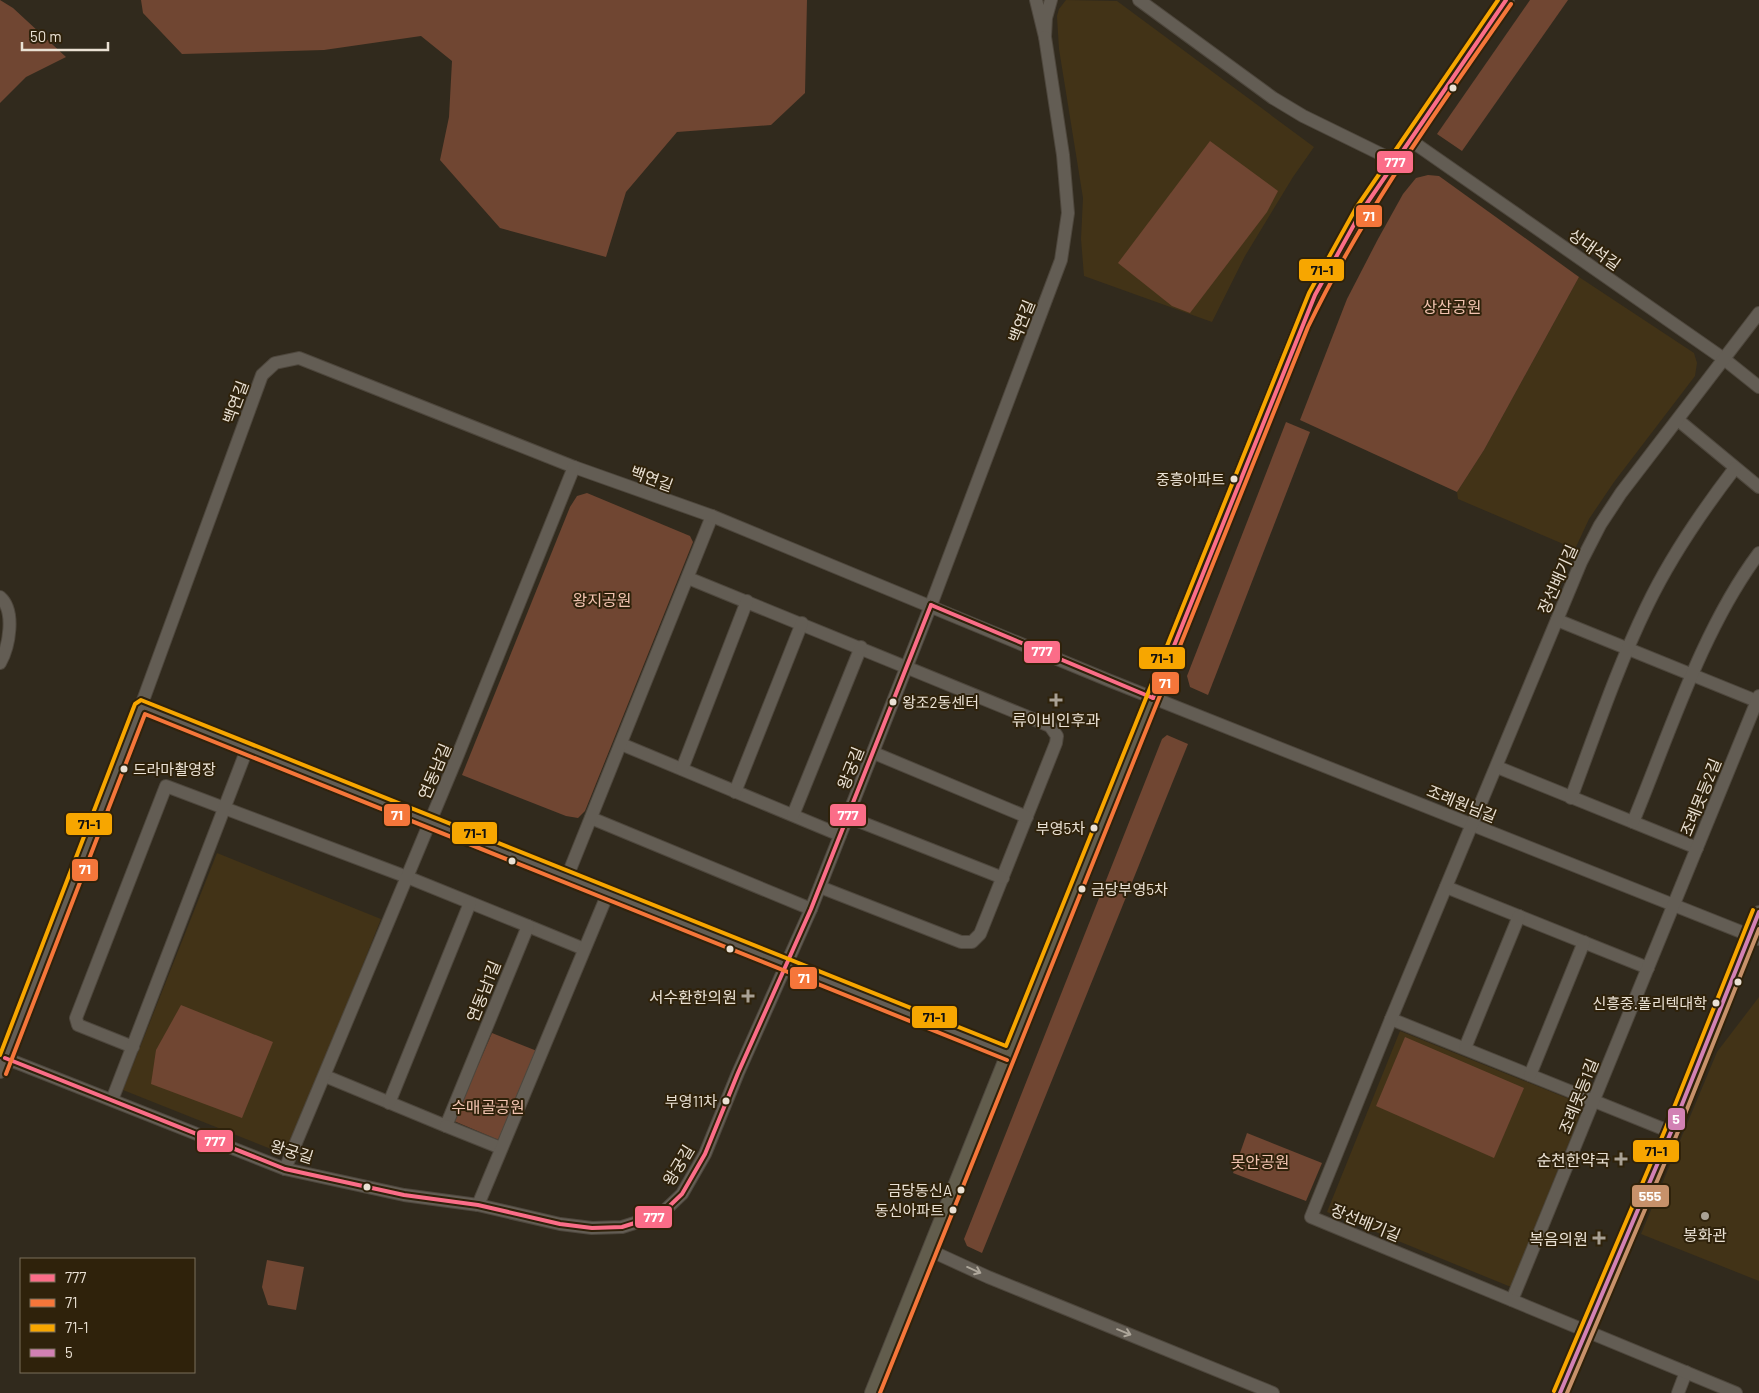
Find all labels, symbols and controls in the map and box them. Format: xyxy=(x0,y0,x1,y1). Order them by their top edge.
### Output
scale bar xyxy=(22,20,109,52)
text: 50 m xyxy=(30,27,62,45)
unlabelled marker xyxy=(1448,83,1458,93)
line badge: 777 xyxy=(1376,150,1414,174)
text: 777 xyxy=(1385,153,1405,170)
line badge: 71 xyxy=(1355,204,1383,228)
text: 71 xyxy=(1363,207,1375,224)
street label: 상대석길 xyxy=(1565,224,1625,274)
line badge: 71-1 xyxy=(1298,258,1345,282)
text: 71-1 xyxy=(1311,261,1333,278)
street label: 백연길 xyxy=(1004,297,1038,345)
park label: 상삼공원 xyxy=(1423,297,1481,316)
street label: 백연길 xyxy=(219,378,251,426)
street label: 백연길 xyxy=(628,462,676,494)
place label: 중흥아파트 xyxy=(1156,470,1225,488)
marker: 중흥아파트 xyxy=(1229,474,1239,484)
street label: 장선배기길 xyxy=(1533,542,1581,616)
park label: 왕지공원 xyxy=(573,590,631,609)
line badge: 777 xyxy=(1023,640,1061,664)
text: 777 xyxy=(1032,642,1052,659)
line badge: 71-1 xyxy=(1138,646,1186,670)
text: 71-1 xyxy=(1151,649,1173,666)
line badge: 71 xyxy=(1151,671,1180,695)
text: 71 xyxy=(1159,674,1171,691)
place label: 왕조2동센터 xyxy=(902,693,979,711)
marker: 류이비인후과 xyxy=(1049,693,1063,707)
marker: 왕조2동센터 xyxy=(888,697,898,707)
place label: 류이비인후과 xyxy=(1012,710,1100,729)
street label: 연동남길 xyxy=(414,740,454,802)
street label: 왕궁길 xyxy=(833,744,867,792)
street label: 조례못등2길 xyxy=(1676,755,1724,839)
place label: 드라마촬영장 xyxy=(133,760,216,778)
marker: 드라마촬영장 xyxy=(119,764,129,774)
street label: 조례원님길 xyxy=(1424,780,1500,826)
line badge: 71 xyxy=(383,803,411,827)
line badge: 777 xyxy=(829,803,867,827)
text: 71 xyxy=(391,806,403,823)
text: 777 xyxy=(838,806,858,823)
line badge: 71-1 xyxy=(65,812,113,836)
text: 71-1 xyxy=(78,815,100,832)
place label: 부영5차 xyxy=(1036,819,1085,837)
line badge: 71-1 xyxy=(451,821,498,845)
marker: 부영5차 xyxy=(1089,823,1099,833)
text: 71-1 xyxy=(464,824,486,841)
unlabelled marker xyxy=(507,856,517,866)
line badge: 71 xyxy=(71,858,99,882)
text: 71 xyxy=(79,860,91,877)
place label: 금당부영5차 xyxy=(1091,880,1168,898)
marker: 금당부영5차 xyxy=(1077,884,1087,894)
unlabelled marker xyxy=(725,944,735,954)
street label: 연동남1길 xyxy=(462,958,504,1024)
line badge: 71 xyxy=(789,966,818,990)
text: 71 xyxy=(798,969,810,986)
unlabelled marker xyxy=(1733,977,1743,987)
place label: 서수환한의원 xyxy=(649,987,737,1006)
marker: 서수환한의원 xyxy=(741,989,755,1003)
place label: 신흥중.폴리텍대학 xyxy=(1592,994,1707,1012)
marker: 신흥중.폴리텍대학 xyxy=(1711,998,1721,1008)
line badge: 71-1 xyxy=(911,1005,958,1029)
text: 71-1 xyxy=(923,1008,945,1025)
street label: 조례못등1길 xyxy=(1554,1056,1602,1136)
place label: 부영11차 xyxy=(665,1092,717,1110)
marker: 부영11차 xyxy=(721,1096,731,1106)
park label: 수매골공원 xyxy=(451,1097,525,1116)
line badge: 5 xyxy=(1667,1107,1686,1131)
text: 5 xyxy=(1672,1110,1680,1127)
line badge: 777 xyxy=(196,1129,234,1153)
text: 777 xyxy=(205,1132,225,1149)
street label: 왕궁길 xyxy=(268,1135,316,1167)
line badge: 71-1 xyxy=(1632,1139,1680,1163)
street label: 왕궁길 xyxy=(658,1141,698,1189)
text: 71-1 xyxy=(1645,1142,1667,1159)
place label: 순천한약국 xyxy=(1536,1150,1610,1169)
park label: 못안공원 xyxy=(1231,1152,1289,1171)
marker: 순천한약국 xyxy=(1614,1152,1628,1166)
place label: 금당동신A xyxy=(888,1181,952,1199)
unlabelled marker xyxy=(362,1182,372,1192)
line badge: 555 xyxy=(1631,1184,1670,1208)
marker: 금당동신A xyxy=(956,1185,966,1195)
text: 555 xyxy=(1639,1187,1662,1204)
street label: 장선배기길 xyxy=(1328,1199,1404,1245)
place label: 동신아파트 xyxy=(875,1201,944,1219)
line badge: 777 xyxy=(634,1205,673,1229)
marker: 동신아파트 xyxy=(948,1205,958,1215)
text: 777 xyxy=(644,1208,664,1225)
marker: 봉화관 xyxy=(1699,1210,1711,1222)
place label: 봉화관 xyxy=(1683,1225,1727,1244)
place label: 복음의원 xyxy=(1529,1229,1588,1248)
marker: 복음의원 xyxy=(1592,1231,1606,1245)
legend xyxy=(20,1258,195,1373)
one-way arrow xyxy=(966,1266,981,1275)
text: 777 xyxy=(65,1268,86,1286)
text: 71 xyxy=(65,1293,77,1311)
text: 71-1 xyxy=(65,1318,89,1336)
one-way arrow xyxy=(1116,1328,1131,1337)
text: 5 xyxy=(65,1343,73,1361)

